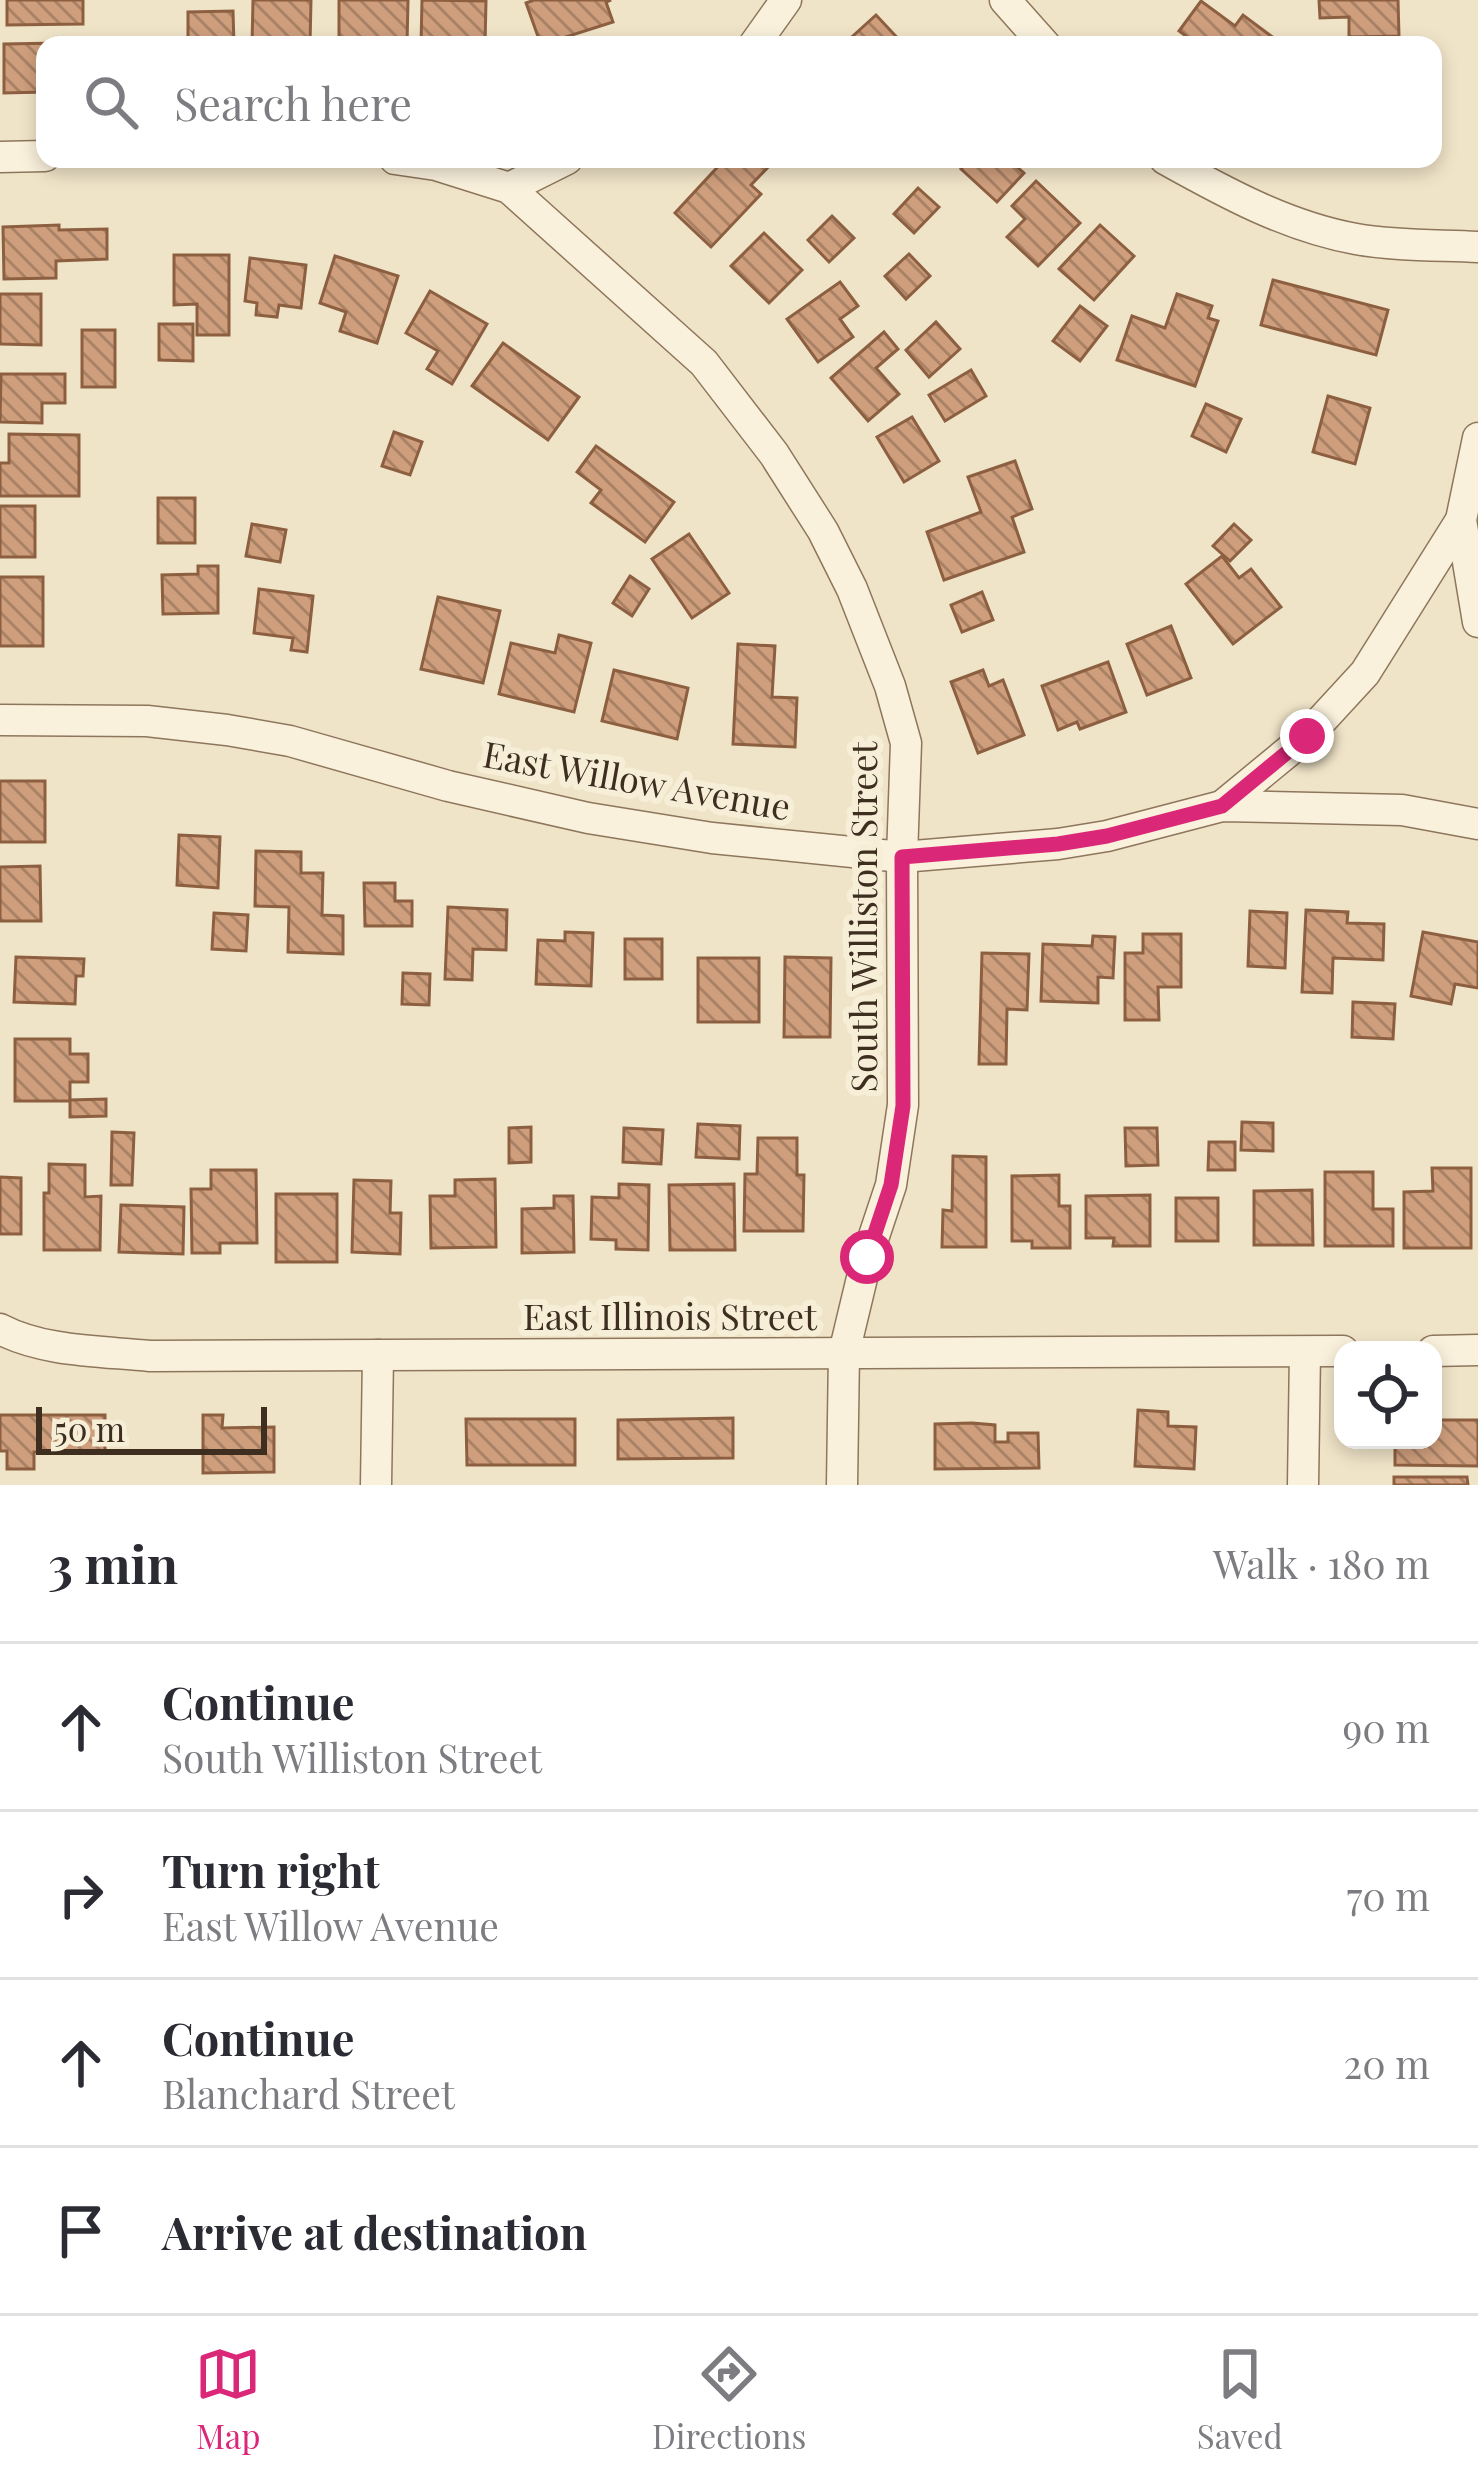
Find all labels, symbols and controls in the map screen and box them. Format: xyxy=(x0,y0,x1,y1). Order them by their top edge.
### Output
search box xyxy=(36,36,1442,168)
icon: search xyxy=(78,69,144,135)
text: Search here xyxy=(174,72,412,132)
route end xyxy=(1280,709,1334,763)
street label: East Willow Avenue xyxy=(480,728,794,830)
street label: South Williston Street xyxy=(838,740,886,1092)
route start xyxy=(840,1230,894,1284)
street label: East Illinois Street xyxy=(523,1291,818,1339)
map controls xyxy=(1334,1341,1442,1449)
button: locate xyxy=(1334,1341,1442,1449)
scale bar xyxy=(36,1401,267,1454)
text: 50 m xyxy=(54,1406,125,1450)
text: 3 min xyxy=(48,1529,178,1597)
text: Walk · 180 m xyxy=(1213,1537,1430,1589)
text: Continue xyxy=(162,1671,354,1731)
icon: ahead xyxy=(48,1694,114,1760)
text: 90 m xyxy=(1342,1701,1430,1753)
text: South Williston Street xyxy=(162,1731,542,1783)
text: Turn right xyxy=(162,1839,380,1899)
icon: right xyxy=(48,1862,114,1928)
text: 70 m xyxy=(1346,1869,1430,1921)
text: East Willow Avenue xyxy=(162,1899,499,1951)
text: Continue xyxy=(162,2007,354,2067)
icon: ahead xyxy=(48,2030,114,2096)
text: 20 m xyxy=(1344,2037,1430,2089)
text: Blanchard Street xyxy=(162,2067,455,2119)
icon: arrive xyxy=(48,2198,114,2264)
text: Arrive at destination xyxy=(162,2201,587,2261)
tab: Map xyxy=(195,2341,261,2457)
tab: Directions xyxy=(652,2341,806,2457)
tab: Saved xyxy=(1197,2341,1283,2457)

